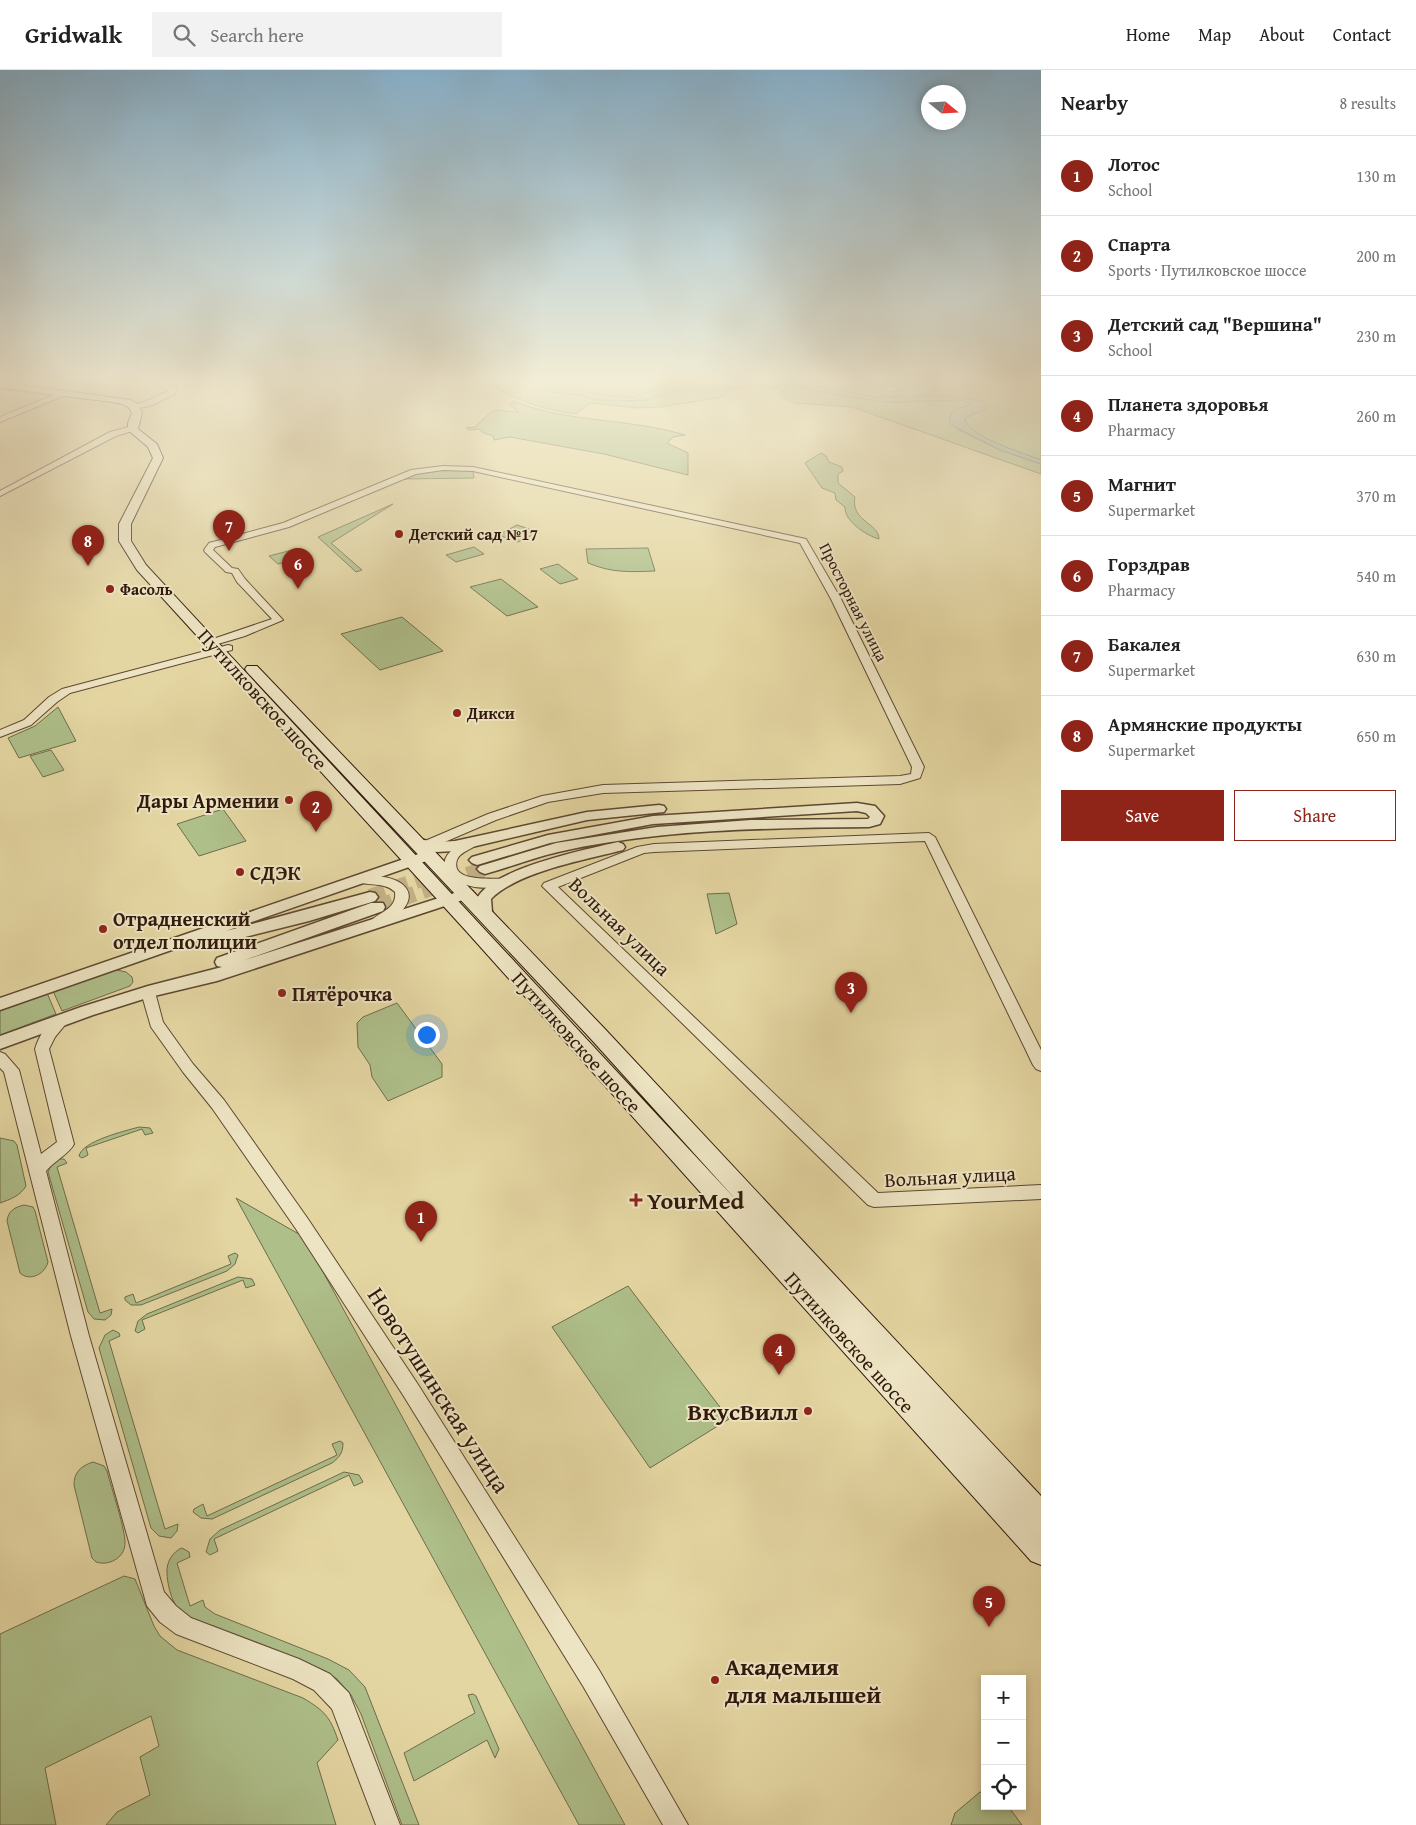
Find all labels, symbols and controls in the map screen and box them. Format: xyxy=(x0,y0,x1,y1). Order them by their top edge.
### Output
search box xyxy=(152,12,502,57)
text: Gridwalk xyxy=(25,17,122,52)
icon: search xyxy=(170,21,198,49)
text: Search here xyxy=(210,21,304,49)
text: Home xyxy=(1126,21,1170,48)
text: Map xyxy=(1198,21,1231,48)
text: About xyxy=(1259,21,1305,48)
text: Contact xyxy=(1333,21,1391,48)
north arrow xyxy=(921,85,966,130)
text: Nearby xyxy=(1061,87,1128,118)
text: 8 results xyxy=(1339,91,1396,115)
text: Лотос xyxy=(1108,150,1160,178)
text: 1 xyxy=(1073,164,1081,188)
text: 130 m xyxy=(1356,164,1396,188)
text: School xyxy=(1108,178,1152,202)
text: Спарта xyxy=(1108,230,1170,258)
text: 2 xyxy=(1073,244,1081,268)
text: 200 m xyxy=(1356,244,1396,268)
text: Sports · Путилковское шоссе xyxy=(1108,258,1306,282)
text: Детский сад "Вершина" xyxy=(1108,310,1322,338)
text: 3 xyxy=(1073,324,1081,348)
text: 230 m xyxy=(1356,324,1396,348)
text: School xyxy=(1108,338,1152,362)
text: Планета здоровья xyxy=(1108,390,1268,418)
text: 4 xyxy=(1073,404,1081,428)
text: 260 m xyxy=(1356,404,1396,428)
text: Pharmacy xyxy=(1108,418,1175,442)
text: Магнит xyxy=(1108,470,1176,498)
text: 5 xyxy=(1073,484,1081,508)
text: 370 m xyxy=(1356,484,1396,508)
text: Supermarket xyxy=(1108,498,1195,522)
pin: 7 xyxy=(213,510,245,551)
place label: Детский сад №17 xyxy=(408,522,538,546)
pin: 8 xyxy=(72,525,104,566)
marker: Детский сад №17 xyxy=(393,528,405,540)
street label: Просторная улица xyxy=(814,538,894,666)
pin: 6 xyxy=(282,548,314,589)
text: Горздрав xyxy=(1108,550,1190,578)
text: 6 xyxy=(1073,564,1081,588)
text: 540 m xyxy=(1356,564,1396,588)
place label: Фасоль xyxy=(120,577,173,601)
text: Pharmacy xyxy=(1108,578,1175,602)
marker: Фасоль xyxy=(104,583,116,595)
street label: Путилковское шоссе xyxy=(191,622,335,776)
text: Бакалея xyxy=(1108,630,1181,658)
text: 7 xyxy=(1073,644,1081,668)
text: 630 m xyxy=(1356,644,1396,668)
text: Supermarket xyxy=(1108,658,1195,682)
place label: Дикси xyxy=(466,701,515,725)
marker: Дикси xyxy=(451,707,463,719)
text: Армянские продукты xyxy=(1108,710,1302,738)
text: 8 xyxy=(1073,724,1081,748)
text: 650 m xyxy=(1356,724,1396,748)
text: Supermarket xyxy=(1108,738,1195,762)
place label: Дары Армении xyxy=(136,786,279,815)
button: Save xyxy=(1061,790,1224,841)
button: Share xyxy=(1234,790,1396,841)
pin: 2 xyxy=(300,791,332,832)
marker: Дары Армении xyxy=(283,794,295,806)
place label: СДЭК xyxy=(250,858,301,887)
marker: СДЭК xyxy=(234,866,246,878)
street label: Вольная улица xyxy=(563,870,678,982)
place label: Отрадненский отдел полиции xyxy=(113,904,258,956)
marker: Отрадненский отдел полиции xyxy=(97,923,109,935)
street label: Путилковское шоссе xyxy=(505,965,649,1119)
pin: 3 xyxy=(835,972,867,1013)
place label: Пятёрочка xyxy=(292,979,393,1008)
marker: Пятёрочка xyxy=(276,987,288,999)
your location xyxy=(414,1022,440,1048)
street label: Вольная улица xyxy=(884,1158,1017,1194)
place label: YourMed xyxy=(647,1183,744,1218)
marker: YourMed xyxy=(629,1193,643,1207)
pin: 1 xyxy=(405,1201,437,1242)
street label: Путилковское шоссе xyxy=(778,1265,922,1419)
street label: Новотушинская улица xyxy=(359,1280,519,1500)
pin: 4 xyxy=(763,1334,795,1375)
place label: ВкусВилл xyxy=(688,1394,798,1429)
marker: ВкусВилл xyxy=(802,1405,814,1417)
pin: 5 xyxy=(973,1586,1005,1627)
place label: Академия для малышей xyxy=(725,1649,881,1712)
marker: Академия для малышей xyxy=(709,1674,721,1686)
map controls xyxy=(981,1675,1026,1810)
button: + xyxy=(981,1675,1026,1720)
button: − xyxy=(981,1720,1026,1765)
button: locate xyxy=(981,1765,1026,1810)

